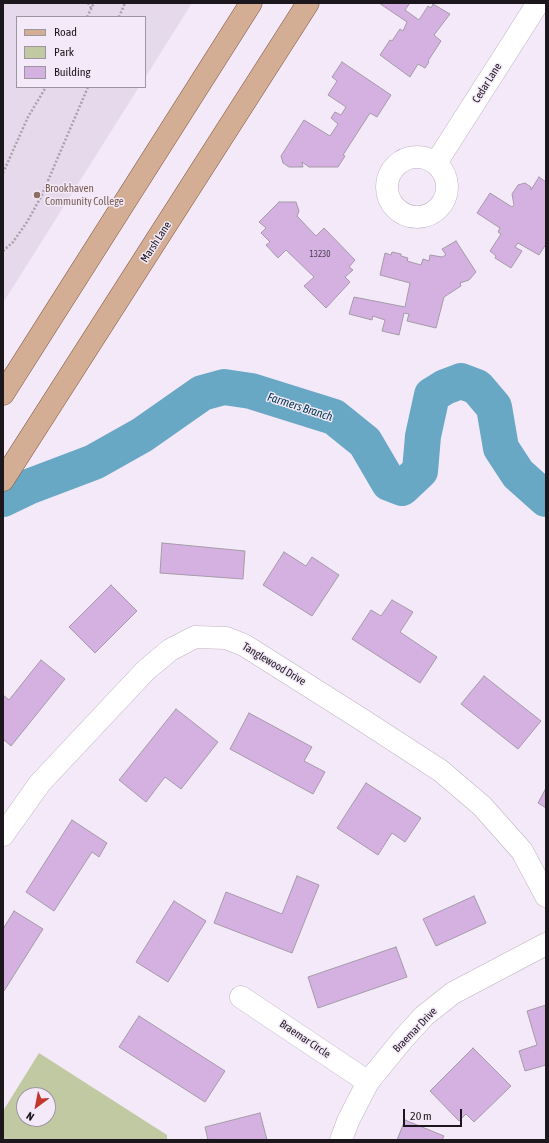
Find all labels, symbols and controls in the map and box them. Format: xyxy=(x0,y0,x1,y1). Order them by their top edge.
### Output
legend xyxy=(16,16,146,88)
text: Road xyxy=(54,25,77,39)
text: Park xyxy=(54,45,74,59)
street label: Cedar Lane xyxy=(470,61,504,105)
text: Building xyxy=(54,65,91,79)
place label: Brookhaven Community College xyxy=(45,182,124,208)
marker: Brookhaven Community College xyxy=(32,190,42,200)
street label: Marsh Lane xyxy=(138,219,174,265)
house number: 13230 xyxy=(309,249,331,259)
water label: Farmers Branch xyxy=(266,390,334,424)
street label: Tanglewood Drive xyxy=(240,640,308,688)
street label: Braemar Drive xyxy=(390,1005,440,1055)
street label: Braemar Circle xyxy=(277,1017,333,1061)
north arrow xyxy=(16,1087,56,1127)
scale bar xyxy=(405,1101,464,1127)
text: 20 m xyxy=(410,1109,432,1123)
text: N xyxy=(24,1110,36,1123)

